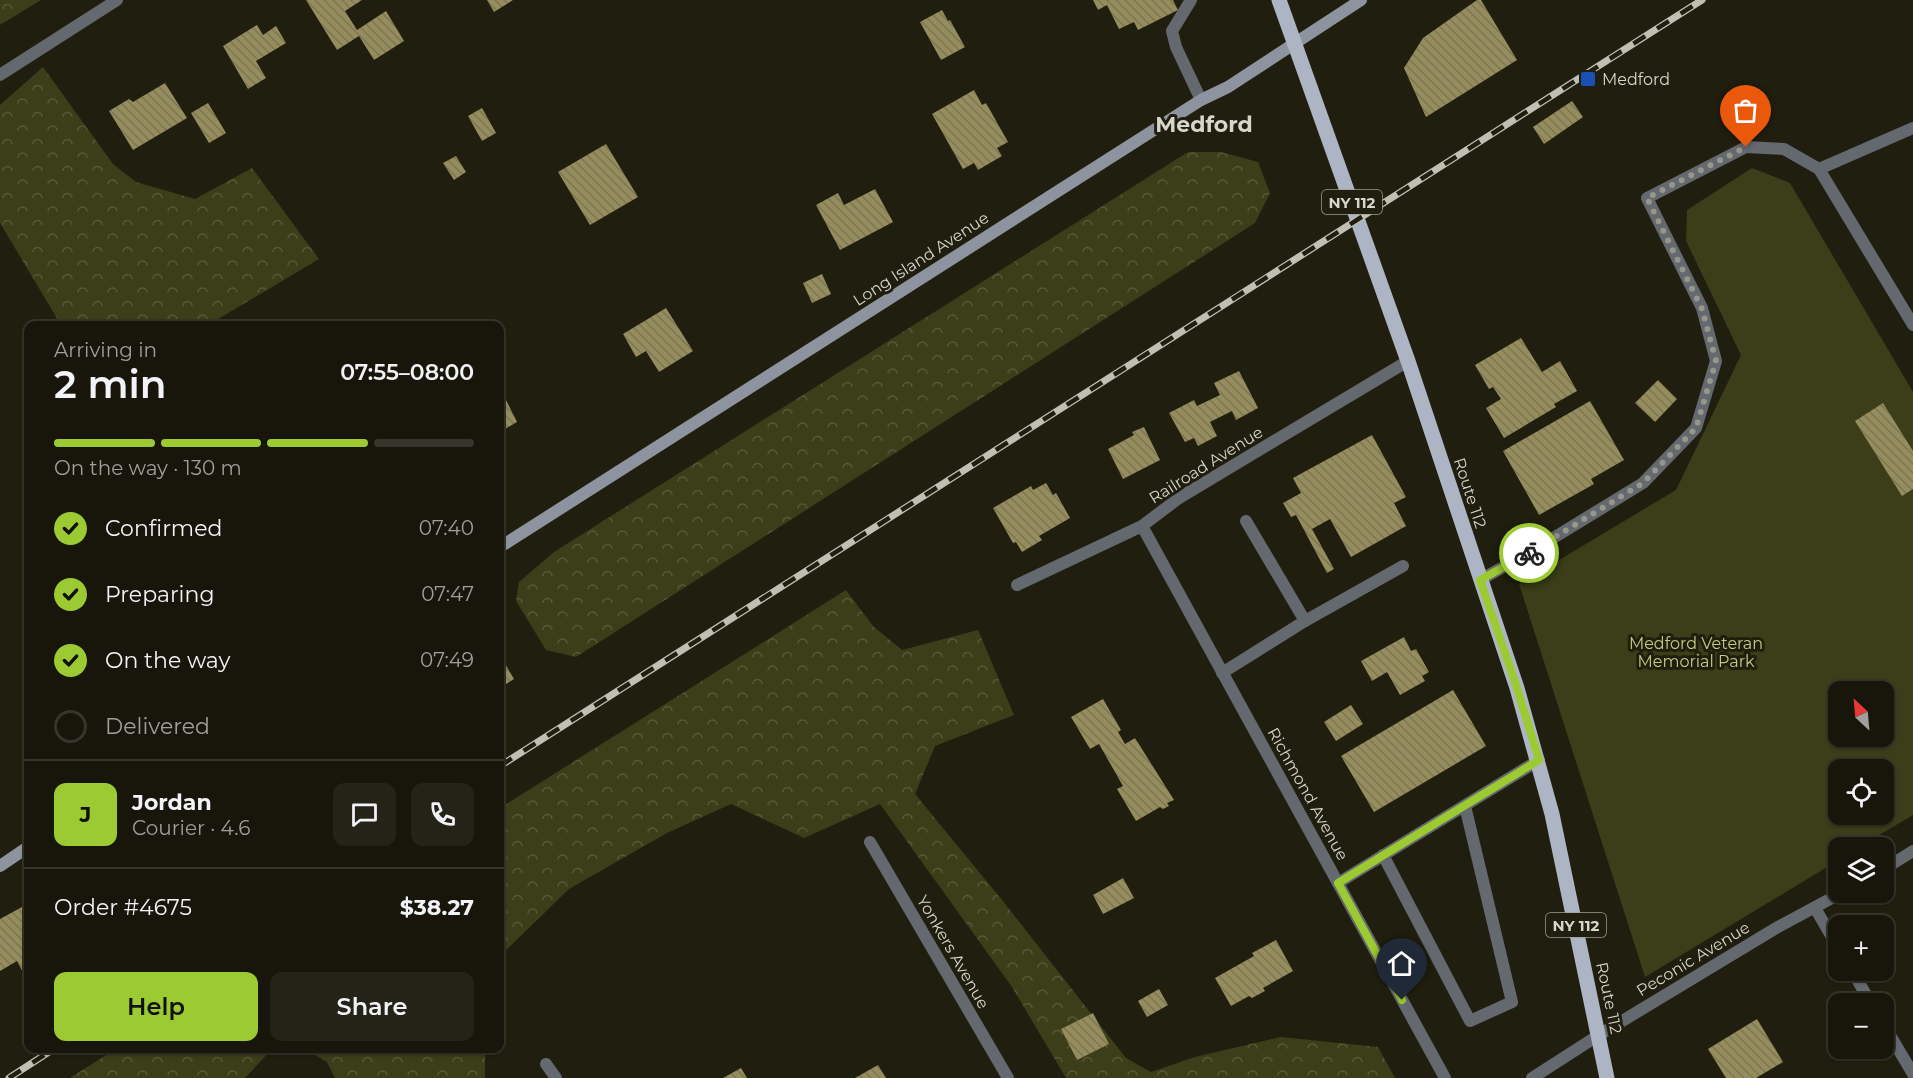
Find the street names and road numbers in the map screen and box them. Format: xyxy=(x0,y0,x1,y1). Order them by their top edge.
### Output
road number: NY 112 xyxy=(1322,190,1382,214)
street label: Long Island Avenue xyxy=(850,208,992,310)
street label: Railroad Avenue xyxy=(1146,422,1266,508)
street label: Route 112 xyxy=(1450,455,1490,531)
street label: Richmond Avenue xyxy=(1264,724,1352,864)
street label: Yonkers Avenue xyxy=(913,892,993,1012)
road number: NY 112 xyxy=(1546,913,1606,937)
street label: Peconic Avenue xyxy=(1633,918,1753,1000)
street label: Route 112 xyxy=(1592,960,1626,1036)

